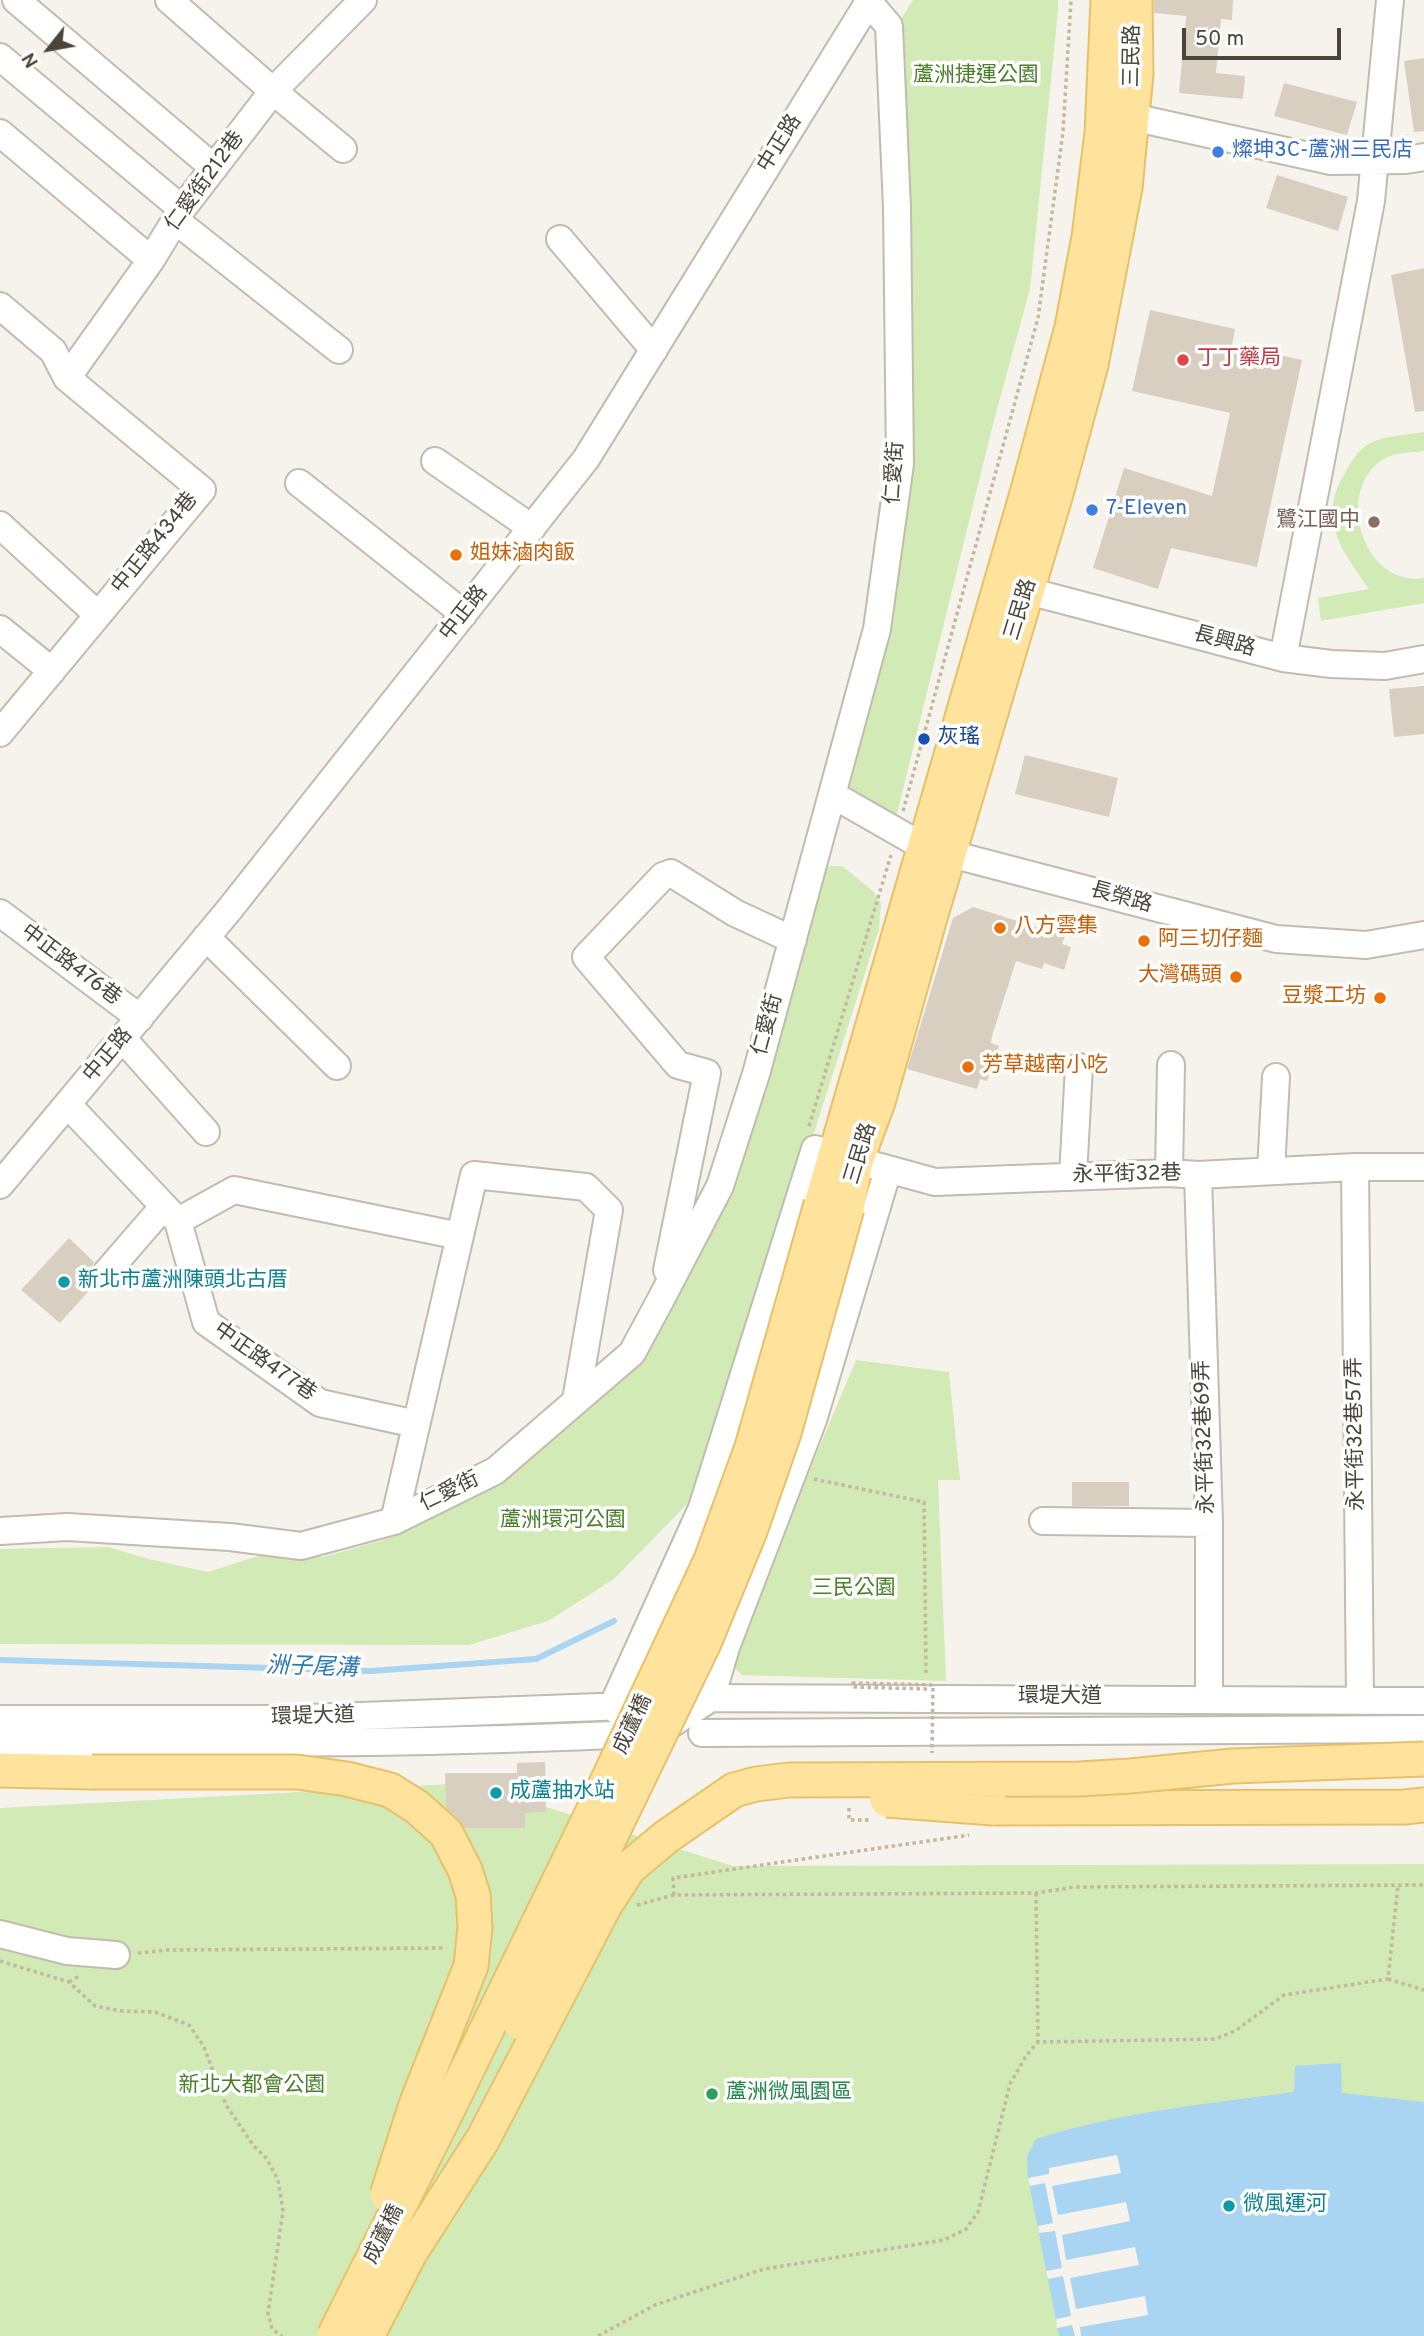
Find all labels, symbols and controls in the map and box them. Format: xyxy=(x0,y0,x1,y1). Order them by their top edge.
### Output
north arrow xyxy=(14,14,84,84)
scale bar xyxy=(1186,14,1345,58)
street label: 三民路 xyxy=(1121,24,1147,88)
text: 50 m xyxy=(1195,26,1244,53)
text: N xyxy=(17,48,45,72)
park label: 蘆洲捷運公園 xyxy=(913,64,1039,90)
street label: 中正路 xyxy=(754,111,808,177)
street label: 仁愛街212巷 xyxy=(161,127,251,237)
place label: 燦坤3C-蘆洲三民店 xyxy=(1232,139,1413,165)
marker: 燦坤3C-蘆洲三民店 xyxy=(1210,144,1226,160)
place label: 丁丁藥局 xyxy=(1197,347,1281,373)
marker: 丁丁藥局 xyxy=(1175,352,1191,368)
street label: 仁愛街 xyxy=(881,441,911,505)
street label: 中正路434巷 xyxy=(108,488,204,600)
place label: 7-Eleven xyxy=(1106,497,1187,523)
marker: 7-Eleven xyxy=(1084,502,1100,518)
place label: 鷺江國中 xyxy=(1276,509,1360,535)
marker: 鷺江國中 xyxy=(1366,514,1382,530)
place label: 姐妹滷肉飯 xyxy=(470,542,575,568)
marker: 姐妹滷肉飯 xyxy=(448,547,464,563)
street label: 三民路 xyxy=(1001,576,1043,644)
street label: 中正路 xyxy=(436,581,494,647)
street label: 長興路 xyxy=(1190,623,1258,663)
place label: 灰瑤 xyxy=(938,726,980,752)
marker: 灰瑤 xyxy=(916,731,932,747)
street label: 長榮路 xyxy=(1087,879,1155,919)
place label: 八方雲集 xyxy=(1014,915,1098,941)
street label: 中正路476巷 xyxy=(15,920,125,1012)
marker: 八方雲集 xyxy=(992,920,1008,936)
place label: 阿三切仔麵 xyxy=(1158,928,1263,954)
marker: 阿三切仔麵 xyxy=(1136,933,1152,949)
place label: 大灣碼頭 xyxy=(1138,964,1222,990)
marker: 大灣碼頭 xyxy=(1228,969,1244,985)
place label: 豆漿工坊 xyxy=(1282,985,1366,1011)
marker: 豆漿工坊 xyxy=(1372,990,1388,1006)
street label: 仁愛街 xyxy=(749,991,789,1059)
street label: 中正路 xyxy=(79,1024,139,1088)
place label: 芳草越南小吃 xyxy=(982,1054,1108,1080)
marker: 芳草越南小吃 xyxy=(960,1059,976,1075)
street label: 三民路 xyxy=(841,1120,883,1188)
street label: 永平街32巷 xyxy=(1072,1162,1182,1190)
place label: 新北市蘆洲陳頭北古厝 xyxy=(78,1269,288,1295)
marker: 新北市蘆洲陳頭北古厝 xyxy=(56,1274,72,1290)
street label: 中正路477巷 xyxy=(208,1318,320,1408)
street label: 永平街32巷57弄 xyxy=(1343,1357,1371,1511)
street label: 永平街32巷69弄 xyxy=(1191,1359,1221,1515)
street label: 仁愛街 xyxy=(416,1468,484,1518)
park label: 蘆洲環河公園 xyxy=(500,1509,626,1535)
park label: 三民公園 xyxy=(812,1577,896,1603)
water label: 洲子尾溝 xyxy=(266,1654,358,1684)
street label: 環堤大道 xyxy=(1018,1685,1102,1711)
street label: 成蘆橋 xyxy=(609,1691,659,1759)
street label: 環堤大道 xyxy=(271,1704,355,1732)
place label: 成蘆抽水站 xyxy=(510,1780,615,1806)
marker: 成蘆抽水站 xyxy=(488,1785,504,1801)
park label: 新北大都會公園 xyxy=(179,2074,325,2100)
place label: 蘆洲微風園區 xyxy=(726,2081,852,2107)
marker: 蘆洲微風園區 xyxy=(704,2086,720,2102)
place label: 微風運河 xyxy=(1243,2193,1327,2219)
marker: 微風運河 xyxy=(1221,2198,1237,2214)
street label: 成蘆橋 xyxy=(359,2201,411,2269)

